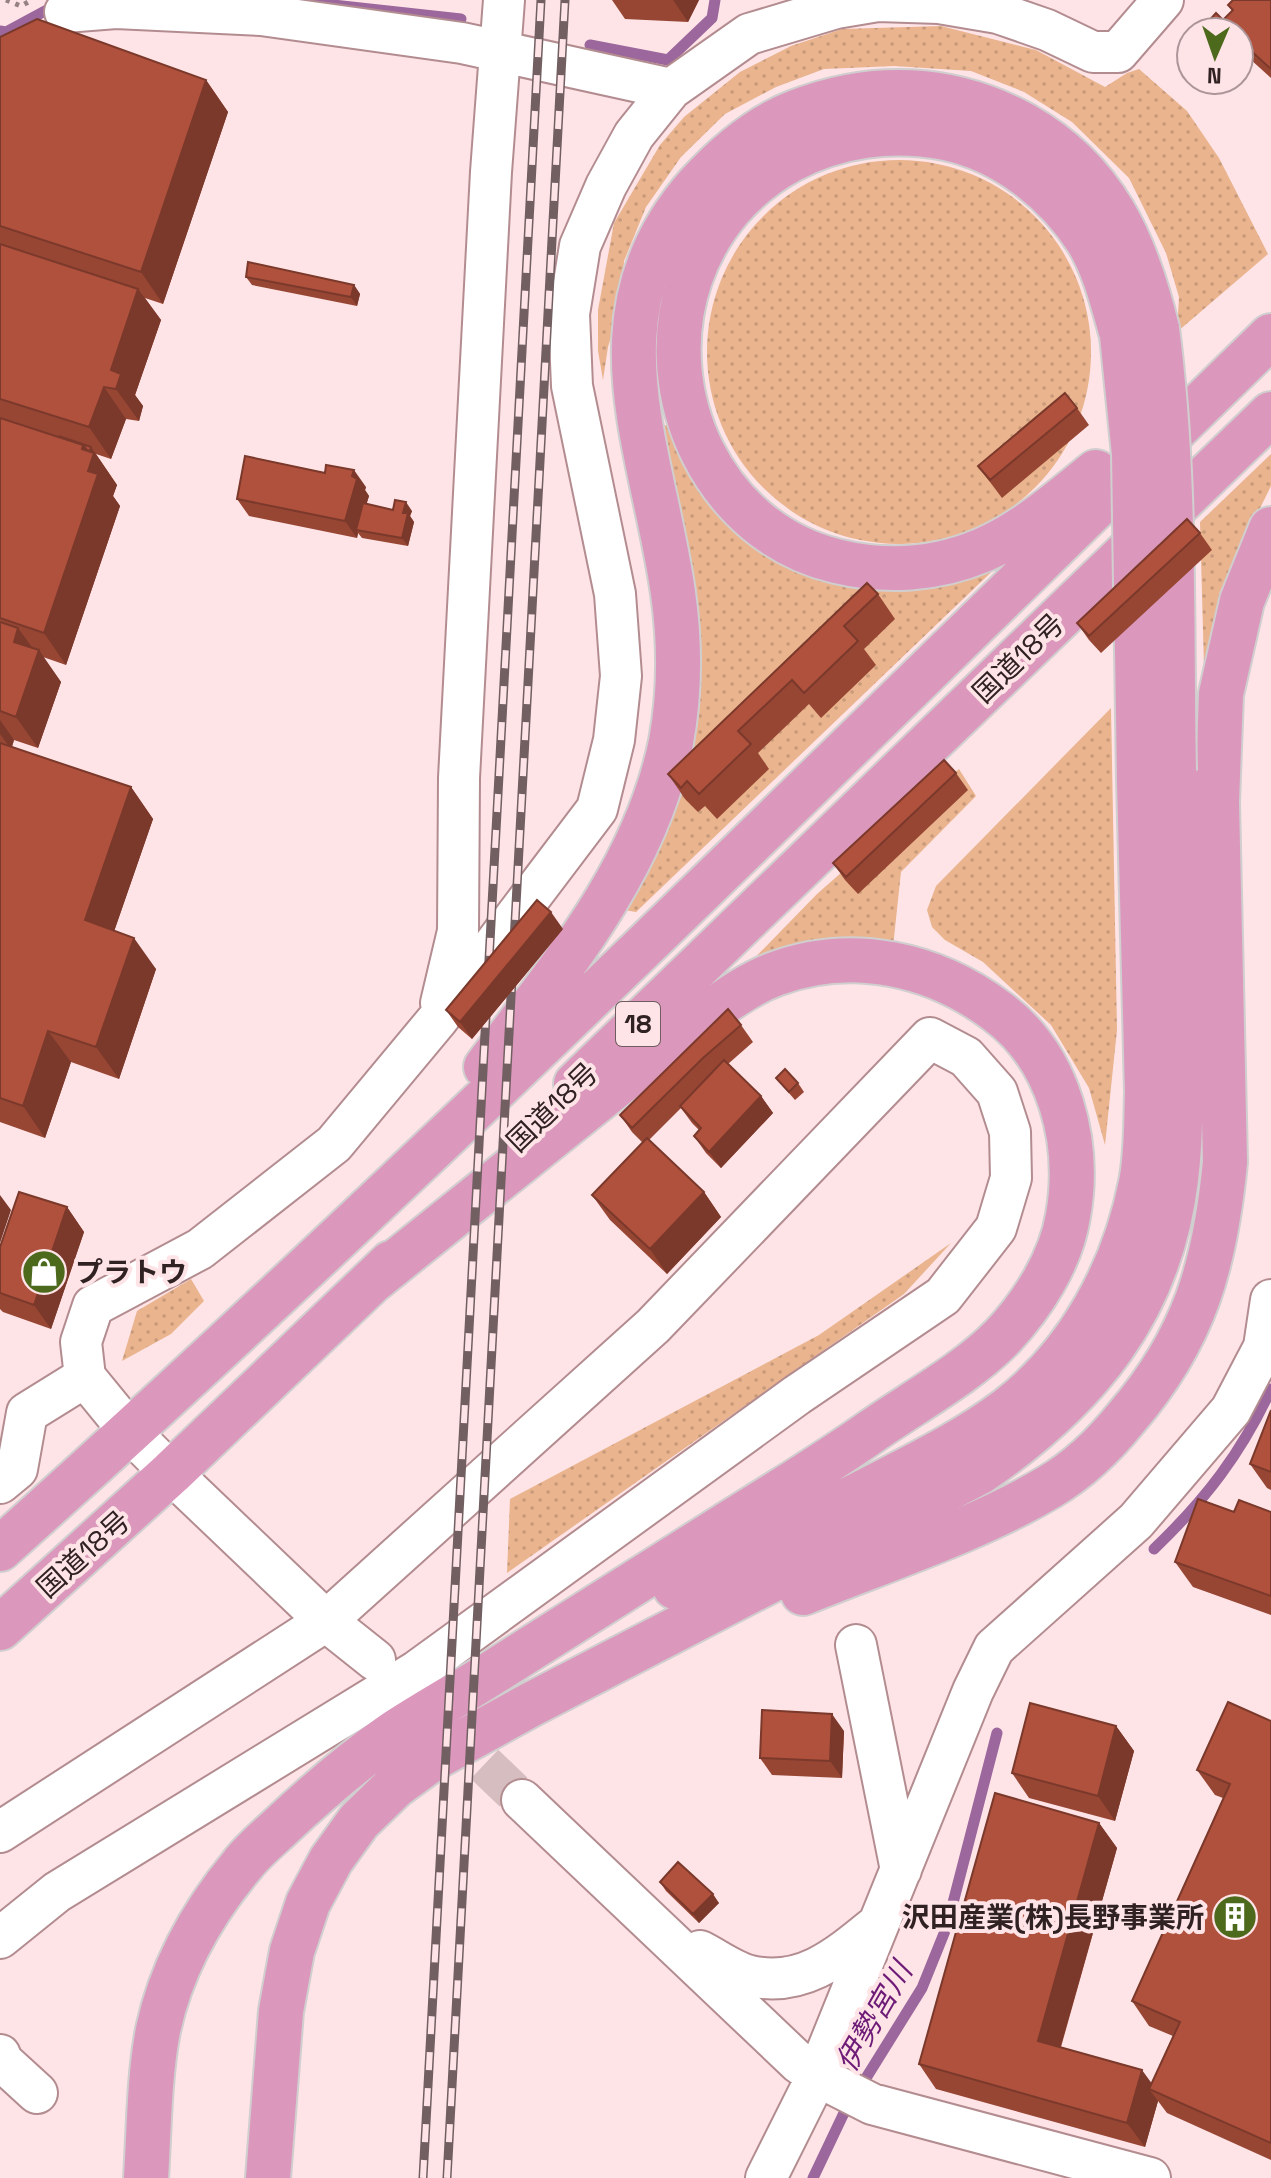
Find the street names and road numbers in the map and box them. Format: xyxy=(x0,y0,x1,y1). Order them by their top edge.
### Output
street label: 国道18号 xyxy=(965,606,1071,710)
road number: 18 xyxy=(616,1002,660,1046)
street label: 国道18号 xyxy=(499,1055,605,1159)
street label: 国道18号 xyxy=(29,1503,137,1605)

